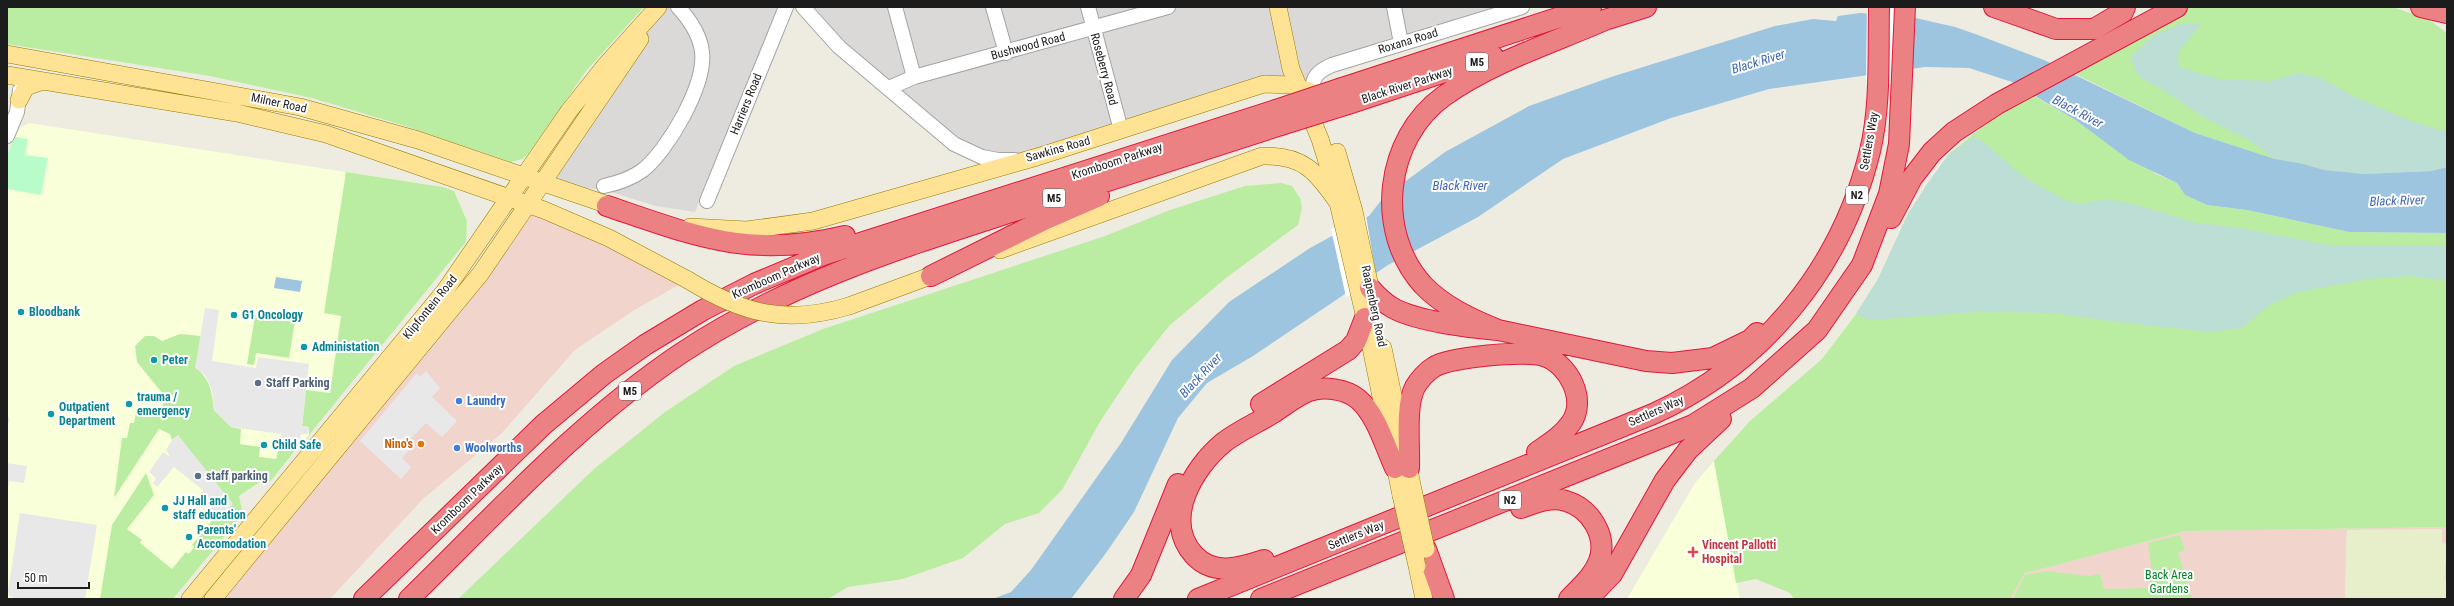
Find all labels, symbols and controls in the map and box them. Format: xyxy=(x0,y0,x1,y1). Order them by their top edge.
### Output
street label: Roxana Road xyxy=(1376,25,1440,57)
street label: Bushwood Road xyxy=(989,29,1067,63)
street label: Roseberry Road xyxy=(1088,31,1120,107)
water label: Black River xyxy=(1730,46,1788,77)
road number: M5 xyxy=(1466,53,1488,71)
street label: Black River Parkway xyxy=(1360,64,1454,106)
street label: Harriers Road xyxy=(727,71,765,137)
street label: Milner Road xyxy=(250,90,308,116)
water label: Black River xyxy=(2050,92,2107,132)
street label: Settlers Way xyxy=(1857,111,1881,171)
street label: Sawkins Road xyxy=(1024,133,1092,165)
street label: Kromboom Parkway xyxy=(1070,140,1164,182)
water label: Black River xyxy=(1433,178,1489,193)
road number: N2 xyxy=(1846,186,1868,204)
road number: M5 xyxy=(1043,189,1065,207)
water label: Black River xyxy=(2369,192,2426,209)
street label: Kromboom Parkway xyxy=(730,250,822,302)
street label: Raapenberg Road xyxy=(1359,264,1389,348)
street label: Klipfontein Road xyxy=(400,272,460,342)
place label: Bloodbank xyxy=(29,305,80,319)
marker: Bloodbank xyxy=(16,307,26,317)
place label: G1 Oncology xyxy=(242,308,304,322)
marker: G1 Oncology xyxy=(229,310,239,320)
place label: Administation xyxy=(312,340,379,354)
marker: Administation xyxy=(299,342,309,352)
water label: Black River xyxy=(1176,349,1225,401)
place label: Peter xyxy=(162,353,188,367)
marker: Peter xyxy=(149,355,159,365)
place label: Staff Parking xyxy=(266,376,330,390)
marker: Staff Parking xyxy=(253,378,263,388)
road number: M5 xyxy=(619,382,641,400)
place label: trauma / emergency xyxy=(137,390,190,418)
street label: Settlers Way xyxy=(1626,393,1686,429)
place label: Laundry xyxy=(467,394,506,408)
marker: Laundry xyxy=(454,396,464,406)
marker: trauma / emergency xyxy=(124,399,134,409)
place label: Outpatient Department xyxy=(59,400,116,428)
marker: Outpatient Department xyxy=(46,409,56,419)
place label: Nino's xyxy=(384,437,414,451)
place label: Child Safe xyxy=(272,438,321,452)
marker: Nino's xyxy=(416,439,426,449)
marker: Child Safe xyxy=(259,440,269,450)
place label: Woolworths xyxy=(465,441,522,455)
marker: Woolworths xyxy=(452,443,462,453)
street label: Kromboom Parkway xyxy=(428,461,506,537)
place label: staff parking xyxy=(206,469,268,483)
marker: staff parking xyxy=(193,471,203,481)
road number: N2 xyxy=(1499,491,1521,509)
place label: JJ Hall and staff education xyxy=(173,494,246,522)
marker: JJ Hall and staff education xyxy=(160,503,170,513)
street label: Settlers Way xyxy=(1326,517,1386,553)
place label: Parents' Accomodation xyxy=(197,523,266,551)
marker: Parents' Accomodation xyxy=(184,532,194,542)
place label: Vincent Pallotti Hospital xyxy=(1702,538,1776,566)
marker: Vincent Pallotti Hospital xyxy=(1687,546,1699,558)
scale bar xyxy=(18,564,89,590)
park label: Back Area Gardens xyxy=(2145,568,2193,596)
text: 50 m xyxy=(24,571,48,585)

